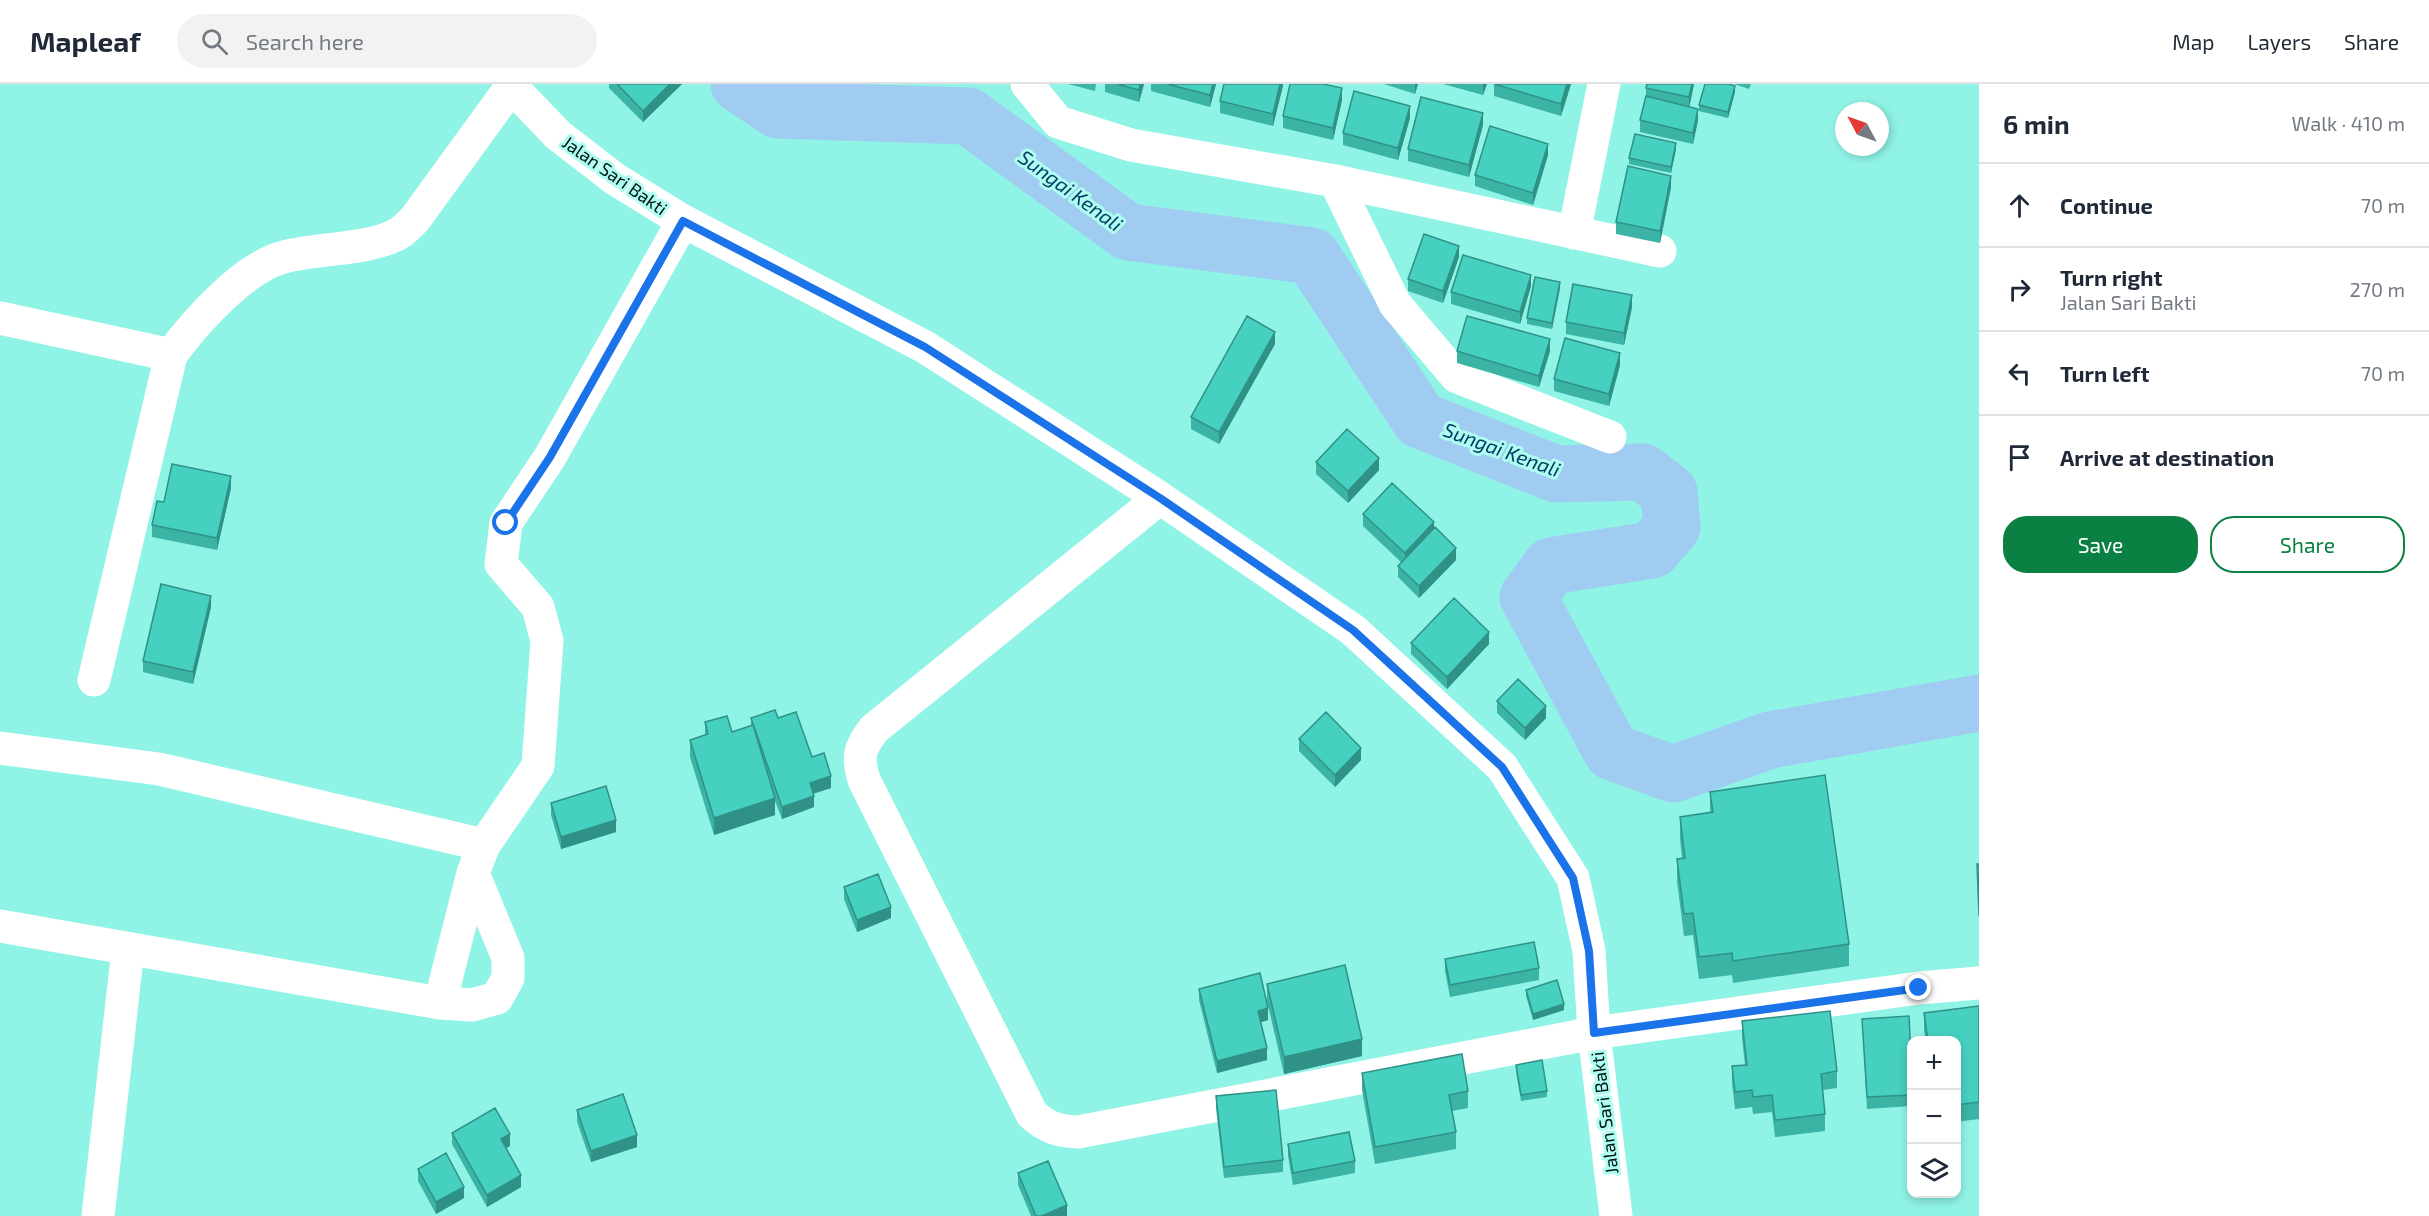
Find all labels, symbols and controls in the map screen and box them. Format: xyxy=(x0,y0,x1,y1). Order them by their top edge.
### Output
search box xyxy=(177,14,597,68)
text: Mapleaf xyxy=(30,24,141,58)
icon: search xyxy=(198,25,231,58)
text: Search here xyxy=(246,28,364,54)
text: Map xyxy=(2172,29,2214,54)
text: Layers xyxy=(2247,29,2311,54)
text: Share xyxy=(2344,29,2399,54)
north arrow xyxy=(1835,102,1889,156)
text: 6 min xyxy=(2003,108,2070,139)
text: Walk · 410 m xyxy=(2291,111,2405,135)
street label: Jalan Sari Bakti xyxy=(558,131,672,219)
water label: Sungai Kenali xyxy=(1014,144,1128,236)
icon: ahead xyxy=(2003,189,2036,222)
text: Continue xyxy=(2060,192,2153,218)
text: 70 m xyxy=(2361,193,2405,217)
text: Turn right xyxy=(2060,264,2162,290)
icon: right xyxy=(2003,273,2036,306)
text: 270 m xyxy=(2349,277,2405,301)
text: Jalan Sari Bakti xyxy=(2060,290,2197,314)
icon: left xyxy=(2003,357,2036,390)
text: Turn left xyxy=(2060,360,2149,386)
text: 70 m xyxy=(2361,361,2405,385)
water label: Sungai Kenali xyxy=(1440,417,1564,481)
icon: arrive xyxy=(2003,441,2036,474)
text: Arrive at destination xyxy=(2060,444,2274,470)
route start xyxy=(492,509,518,535)
button: Save xyxy=(2003,516,2198,573)
button: Share xyxy=(2210,516,2405,573)
route end xyxy=(1905,974,1931,1000)
map controls xyxy=(1907,1036,1961,1198)
button: + xyxy=(1907,1036,1961,1090)
street label: Jalan Sari Bakti xyxy=(1586,1051,1622,1175)
button: − xyxy=(1907,1090,1961,1144)
button: layers xyxy=(1907,1144,1961,1198)

